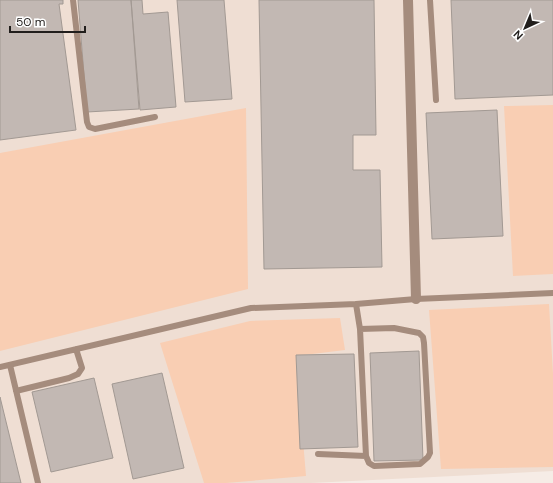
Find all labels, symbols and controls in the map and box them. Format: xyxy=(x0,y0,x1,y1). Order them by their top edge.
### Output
scale bar xyxy=(10,8,85,34)
north arrow xyxy=(505,8,545,48)
text: 50 m xyxy=(16,14,45,30)
text: N xyxy=(510,27,526,43)

